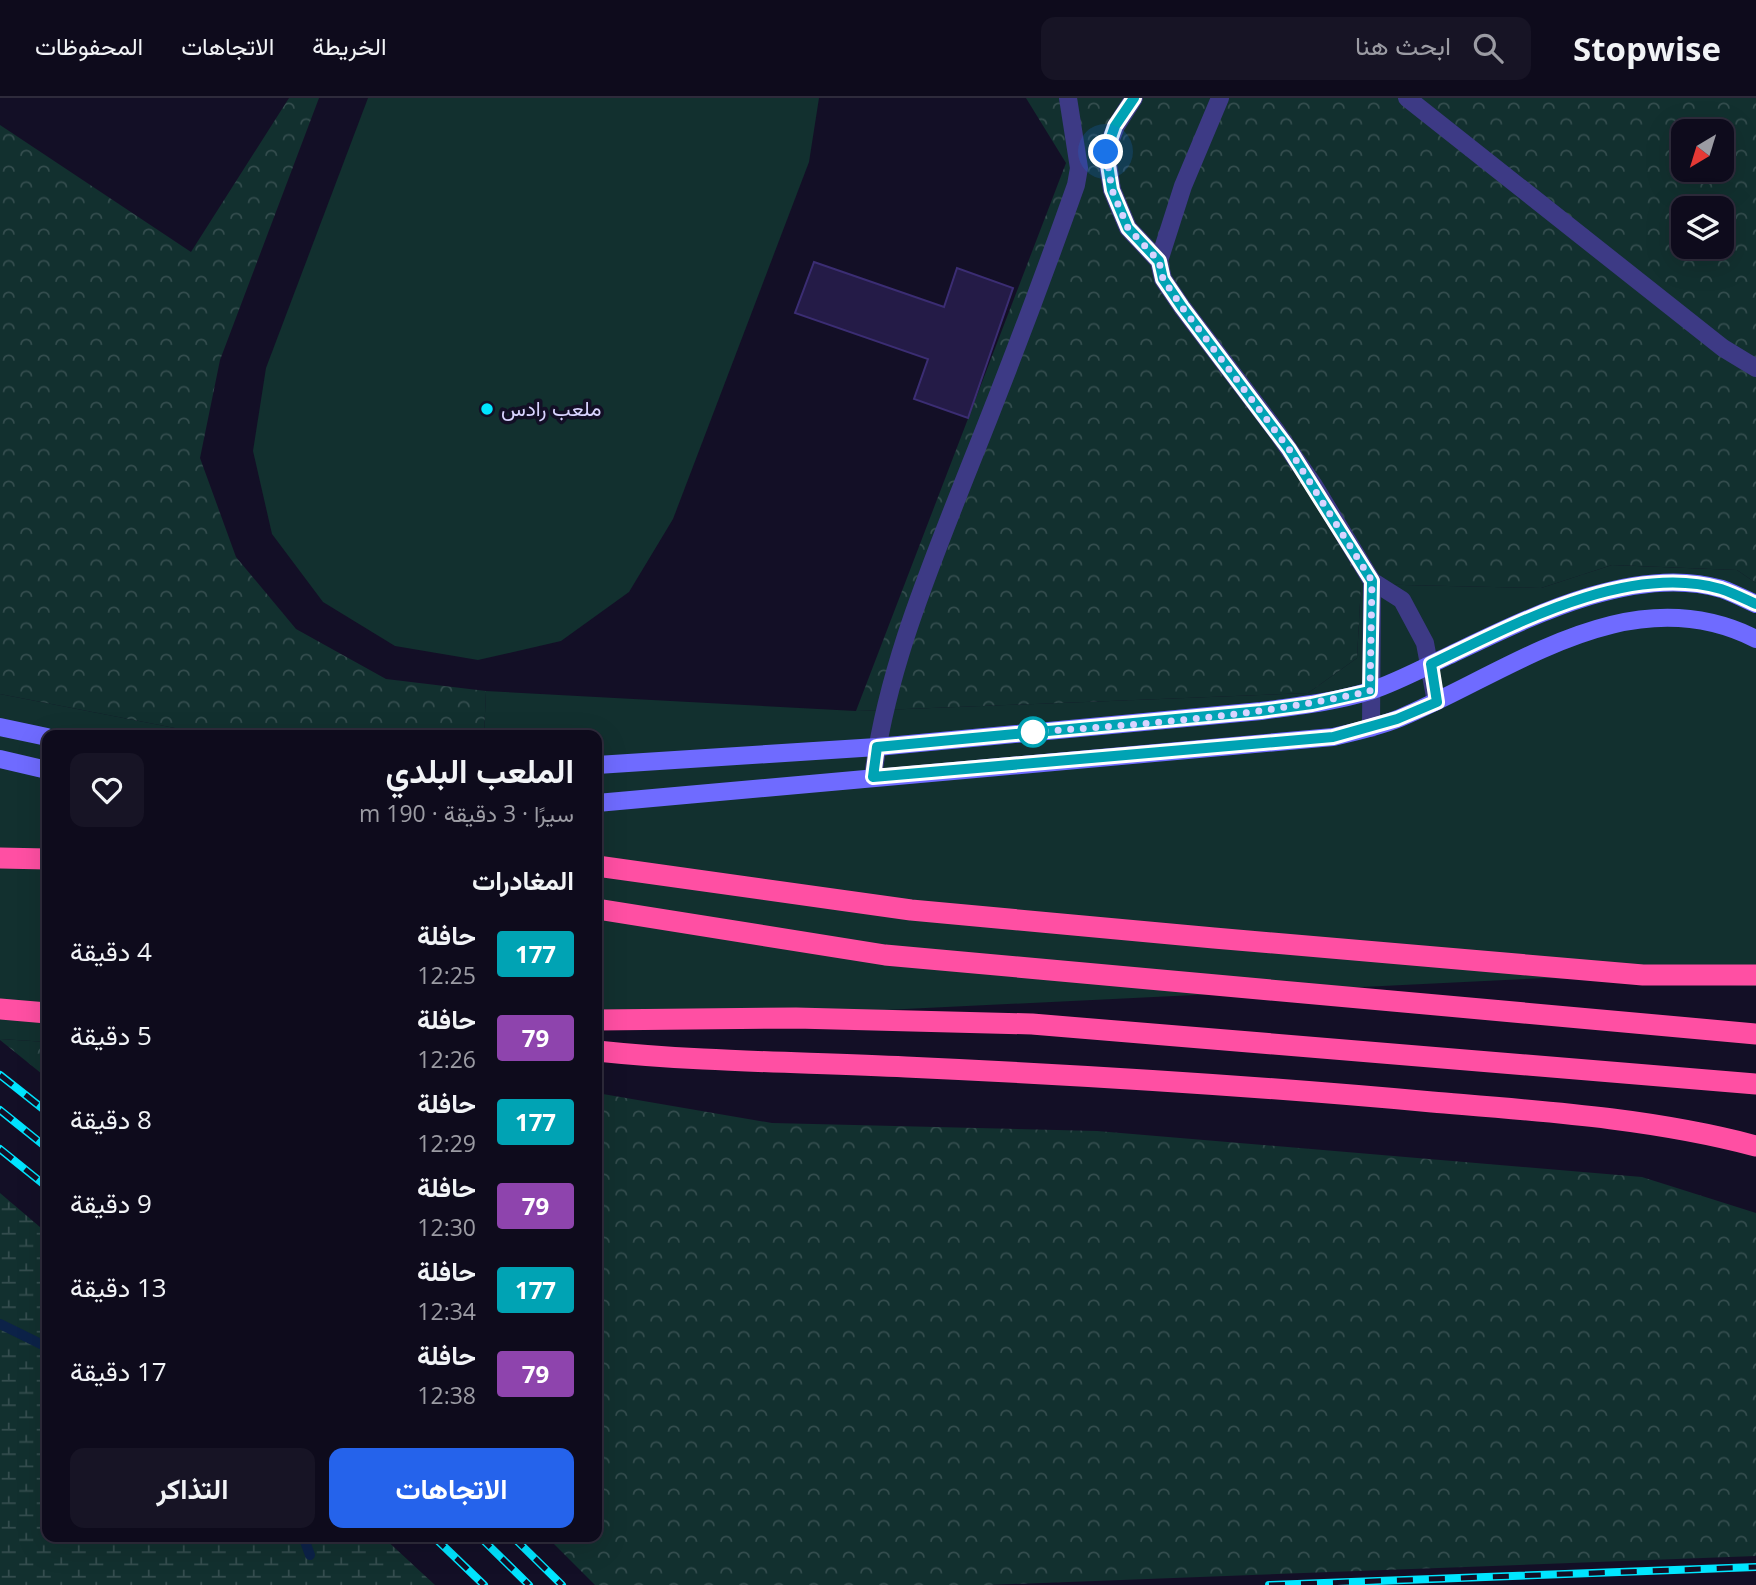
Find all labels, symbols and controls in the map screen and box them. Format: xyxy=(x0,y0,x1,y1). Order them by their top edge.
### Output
search box xyxy=(1041,17,1531,80)
text: Stopwise xyxy=(1573,26,1721,71)
text: ابحث هنا xyxy=(1355,27,1451,63)
text: المحفوظات xyxy=(35,29,143,62)
text: الاتجاهات xyxy=(181,29,274,62)
text: الخريطة xyxy=(312,29,387,62)
icon: search xyxy=(1469,29,1507,67)
north arrow xyxy=(1671,119,1734,182)
map controls xyxy=(1671,119,1734,259)
your location xyxy=(1088,134,1123,169)
button: layers xyxy=(1671,196,1734,259)
place label: ملعب رادس xyxy=(501,394,601,422)
marker: ملعب رادس xyxy=(479,401,495,417)
unlabelled marker xyxy=(1018,717,1048,747)
text: الملعب البلدي xyxy=(386,748,574,793)
button: heart xyxy=(70,753,144,827)
text: سيرًا · 3 دقيقة · 190 m xyxy=(359,797,574,829)
text: المغادرات xyxy=(472,862,574,898)
text: حافلة xyxy=(417,917,476,953)
text: 4 دقيقة xyxy=(70,933,152,969)
text: 177 xyxy=(515,937,556,970)
text: 12:25 xyxy=(417,959,476,991)
text: حافلة xyxy=(417,1001,476,1037)
text: 5 دقيقة xyxy=(70,1017,152,1053)
text: 79 xyxy=(522,1021,549,1054)
text: 12:26 xyxy=(417,1043,476,1075)
text: حافلة xyxy=(417,1085,476,1121)
text: 8 دقيقة xyxy=(70,1101,152,1137)
text: 177 xyxy=(515,1105,556,1138)
text: 12:29 xyxy=(417,1127,476,1159)
text: حافلة xyxy=(417,1169,476,1205)
text: 9 دقيقة xyxy=(70,1185,152,1221)
text: 79 xyxy=(522,1189,549,1222)
text: 12:30 xyxy=(417,1211,476,1243)
text: حافلة xyxy=(417,1253,476,1289)
text: 13 دقيقة xyxy=(70,1269,167,1305)
text: 177 xyxy=(515,1273,556,1306)
text: 12:34 xyxy=(417,1295,476,1327)
text: حافلة xyxy=(417,1337,476,1373)
text: 17 دقيقة xyxy=(70,1353,167,1389)
text: 79 xyxy=(522,1357,549,1390)
text: 12:38 xyxy=(417,1379,476,1411)
button: التذاكر xyxy=(70,1448,315,1528)
button: الاتجاهات xyxy=(329,1448,574,1528)

